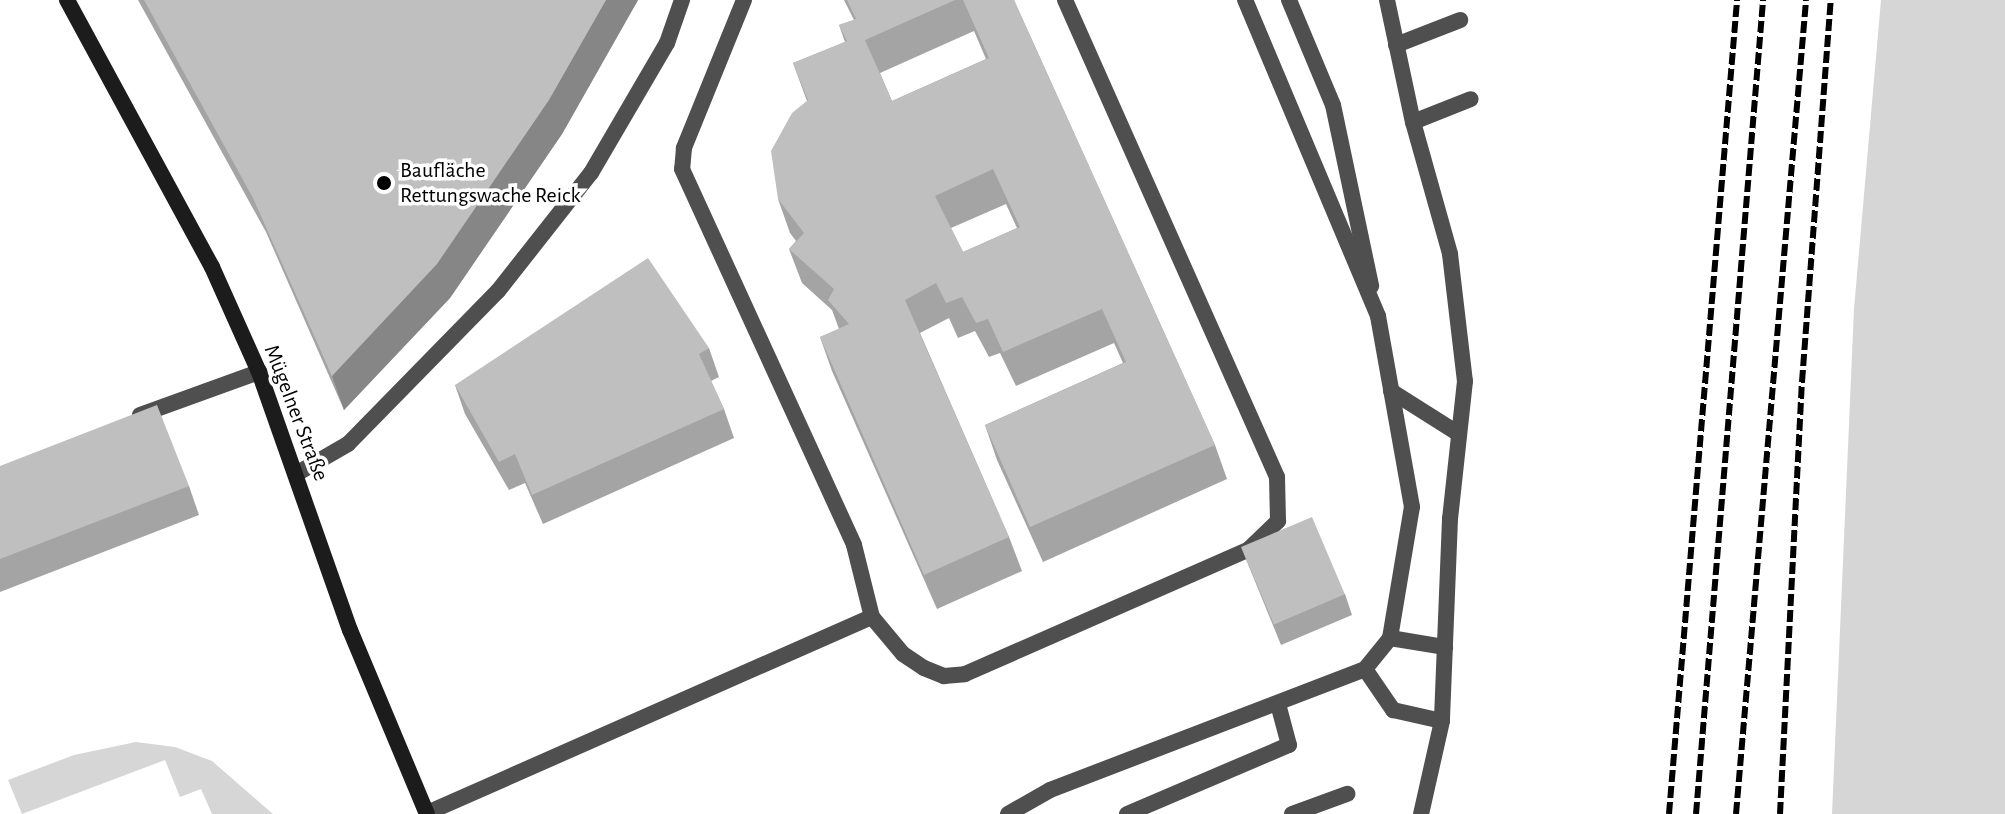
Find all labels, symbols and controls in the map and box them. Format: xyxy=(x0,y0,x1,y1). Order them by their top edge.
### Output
place label: Baufläche Rettungswache Reick xyxy=(400,157,580,208)
marker: Baufläche Rettungswache Reick xyxy=(375,174,393,192)
street label: Mügelner Straße xyxy=(258,341,334,485)

